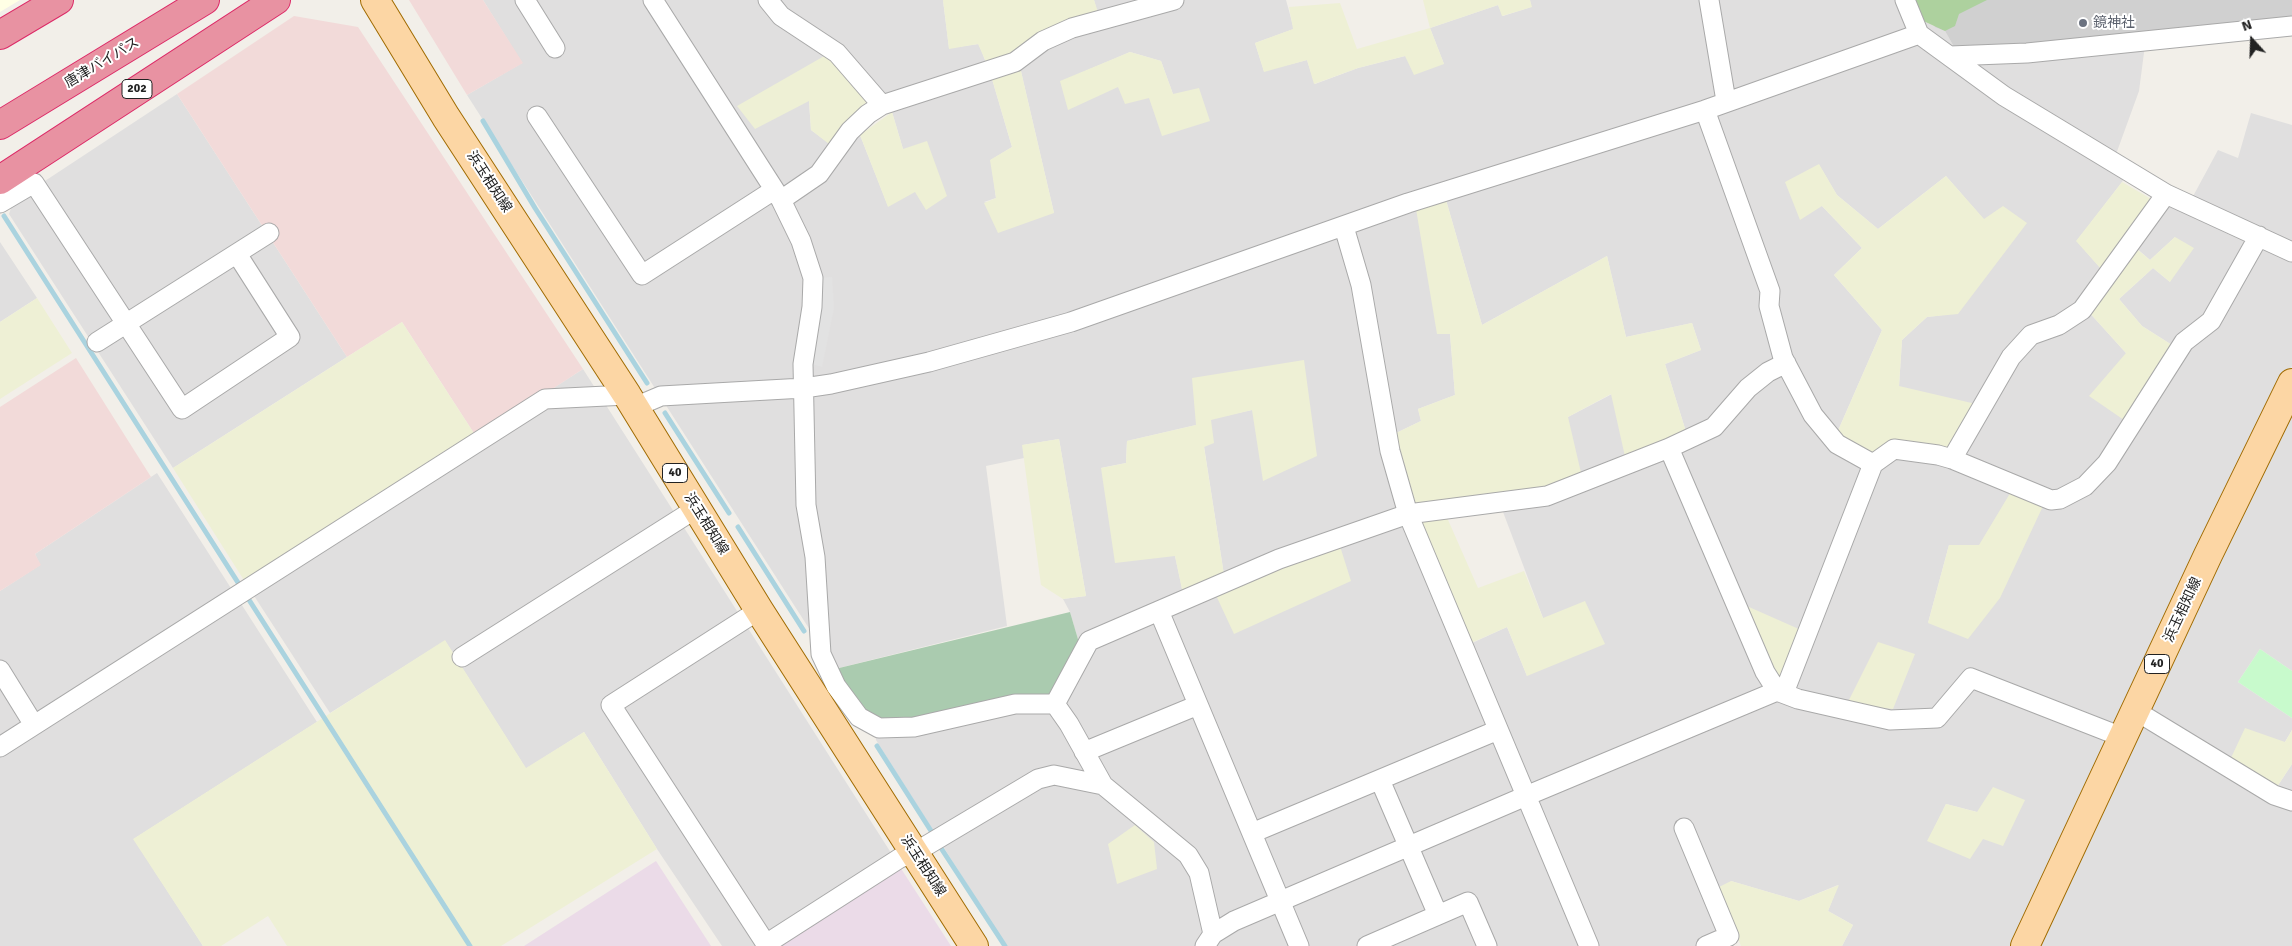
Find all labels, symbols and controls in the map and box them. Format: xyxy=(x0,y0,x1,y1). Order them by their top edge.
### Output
place label: 鏡神社 xyxy=(2093,15,2135,31)
north arrow xyxy=(2227,15,2277,65)
text: N xyxy=(2239,16,2254,35)
marker: 鏡神社 xyxy=(2077,17,2089,29)
street label: 唐津バイパス xyxy=(62,34,142,92)
road number: 202 xyxy=(122,80,152,98)
street label: 浜玉相知線 xyxy=(463,148,515,216)
road number: 40 xyxy=(662,463,688,482)
street label: 浜玉相知線 xyxy=(680,490,732,558)
street label: 浜玉相知線 xyxy=(2161,575,2205,645)
road number: 40 xyxy=(2144,654,2170,674)
street label: 浜玉相知線 xyxy=(897,832,949,900)

